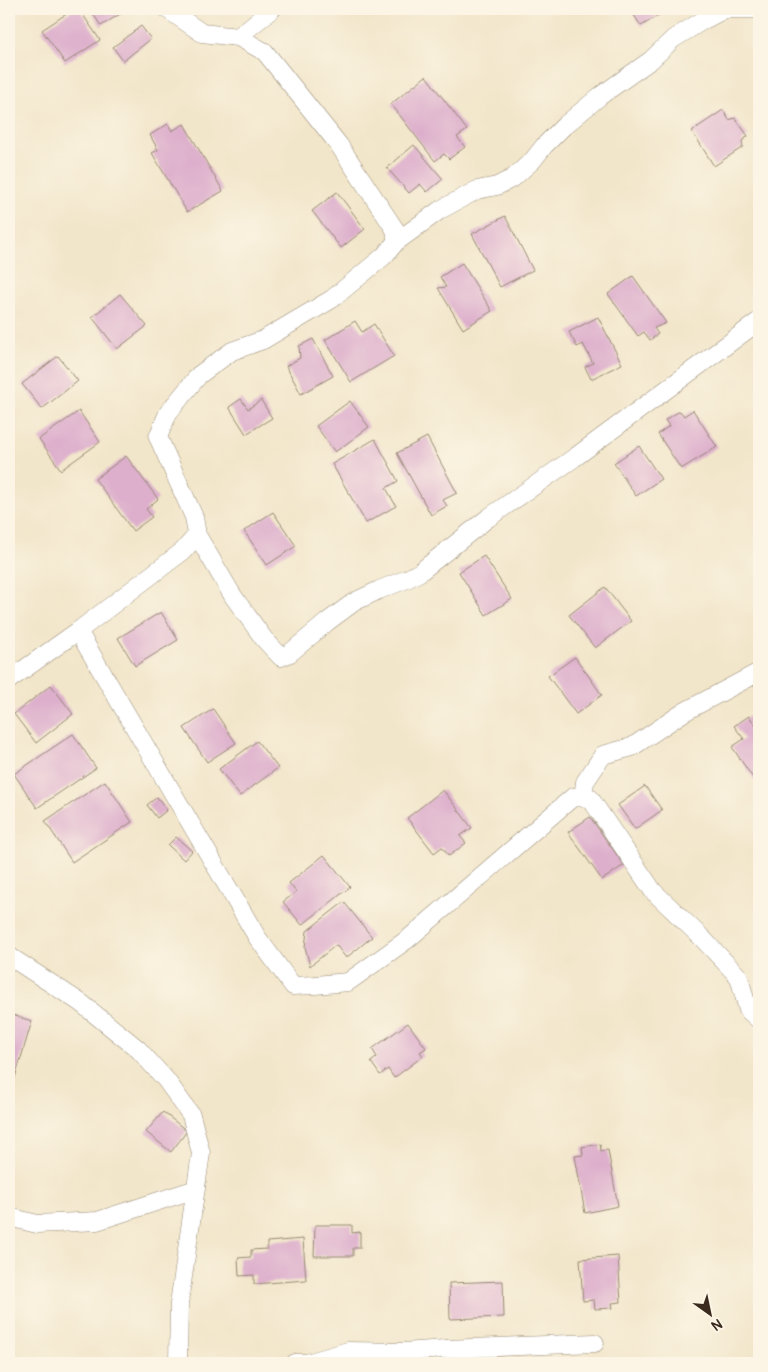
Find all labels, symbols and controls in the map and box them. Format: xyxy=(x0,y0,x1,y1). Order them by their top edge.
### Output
north arrow xyxy=(686,1290,736,1340)
text: N xyxy=(708,1315,725,1334)

